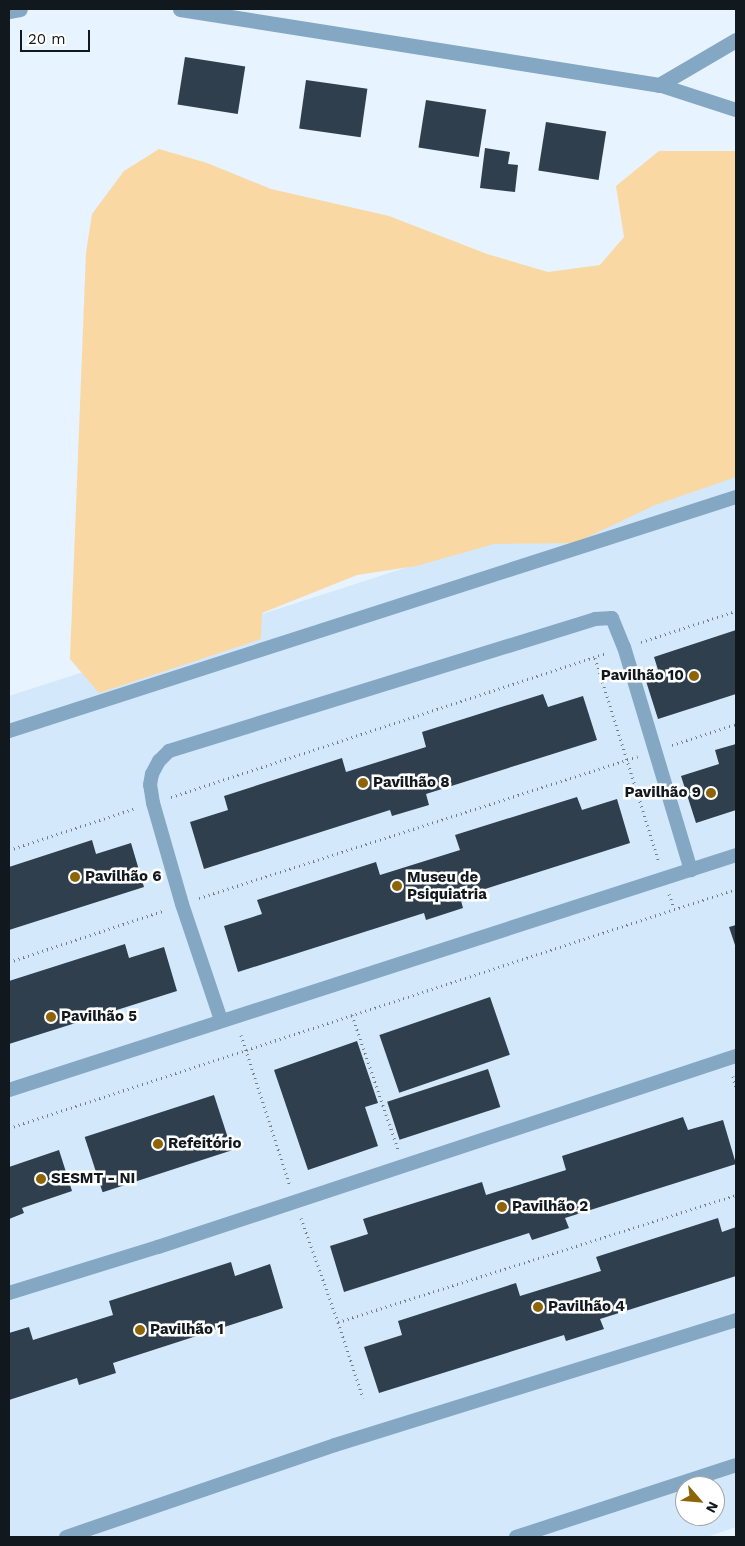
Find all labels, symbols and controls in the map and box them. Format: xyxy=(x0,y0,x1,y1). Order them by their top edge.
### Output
scale bar xyxy=(22,20,92,52)
text: 20 m xyxy=(28,30,66,48)
place label: Pavilhão 10 xyxy=(601,667,684,685)
marker: Pavilhão 10 xyxy=(688,670,700,682)
place label: Pavilhão 8 xyxy=(373,774,450,792)
marker: Pavilhão 8 xyxy=(357,777,369,789)
place label: Pavilhão 9 xyxy=(624,784,701,802)
marker: Pavilhão 9 xyxy=(705,787,717,799)
place label: Pavilhão 6 xyxy=(85,868,162,886)
place label: Museu de Psiquiatria xyxy=(407,868,487,903)
marker: Pavilhão 6 xyxy=(69,871,81,883)
marker: Museu de Psiquiatria xyxy=(391,880,403,892)
place label: Pavilhão 5 xyxy=(61,1008,137,1026)
marker: Pavilhão 5 xyxy=(45,1011,57,1023)
place label: Refeitório xyxy=(168,1135,241,1153)
marker: Refeitório xyxy=(152,1138,164,1150)
place label: SESMT - NI xyxy=(51,1170,136,1188)
marker: SESMT - NI xyxy=(35,1173,47,1185)
place label: Pavilhão 2 xyxy=(512,1198,588,1216)
marker: Pavilhão 2 xyxy=(496,1201,508,1213)
place label: Pavilhão 4 xyxy=(548,1298,625,1316)
marker: Pavilhão 4 xyxy=(532,1301,544,1313)
place label: Pavilhão 1 xyxy=(150,1321,224,1339)
marker: Pavilhão 1 xyxy=(134,1324,146,1336)
north arrow xyxy=(675,1476,725,1526)
text: N xyxy=(703,1499,722,1516)

